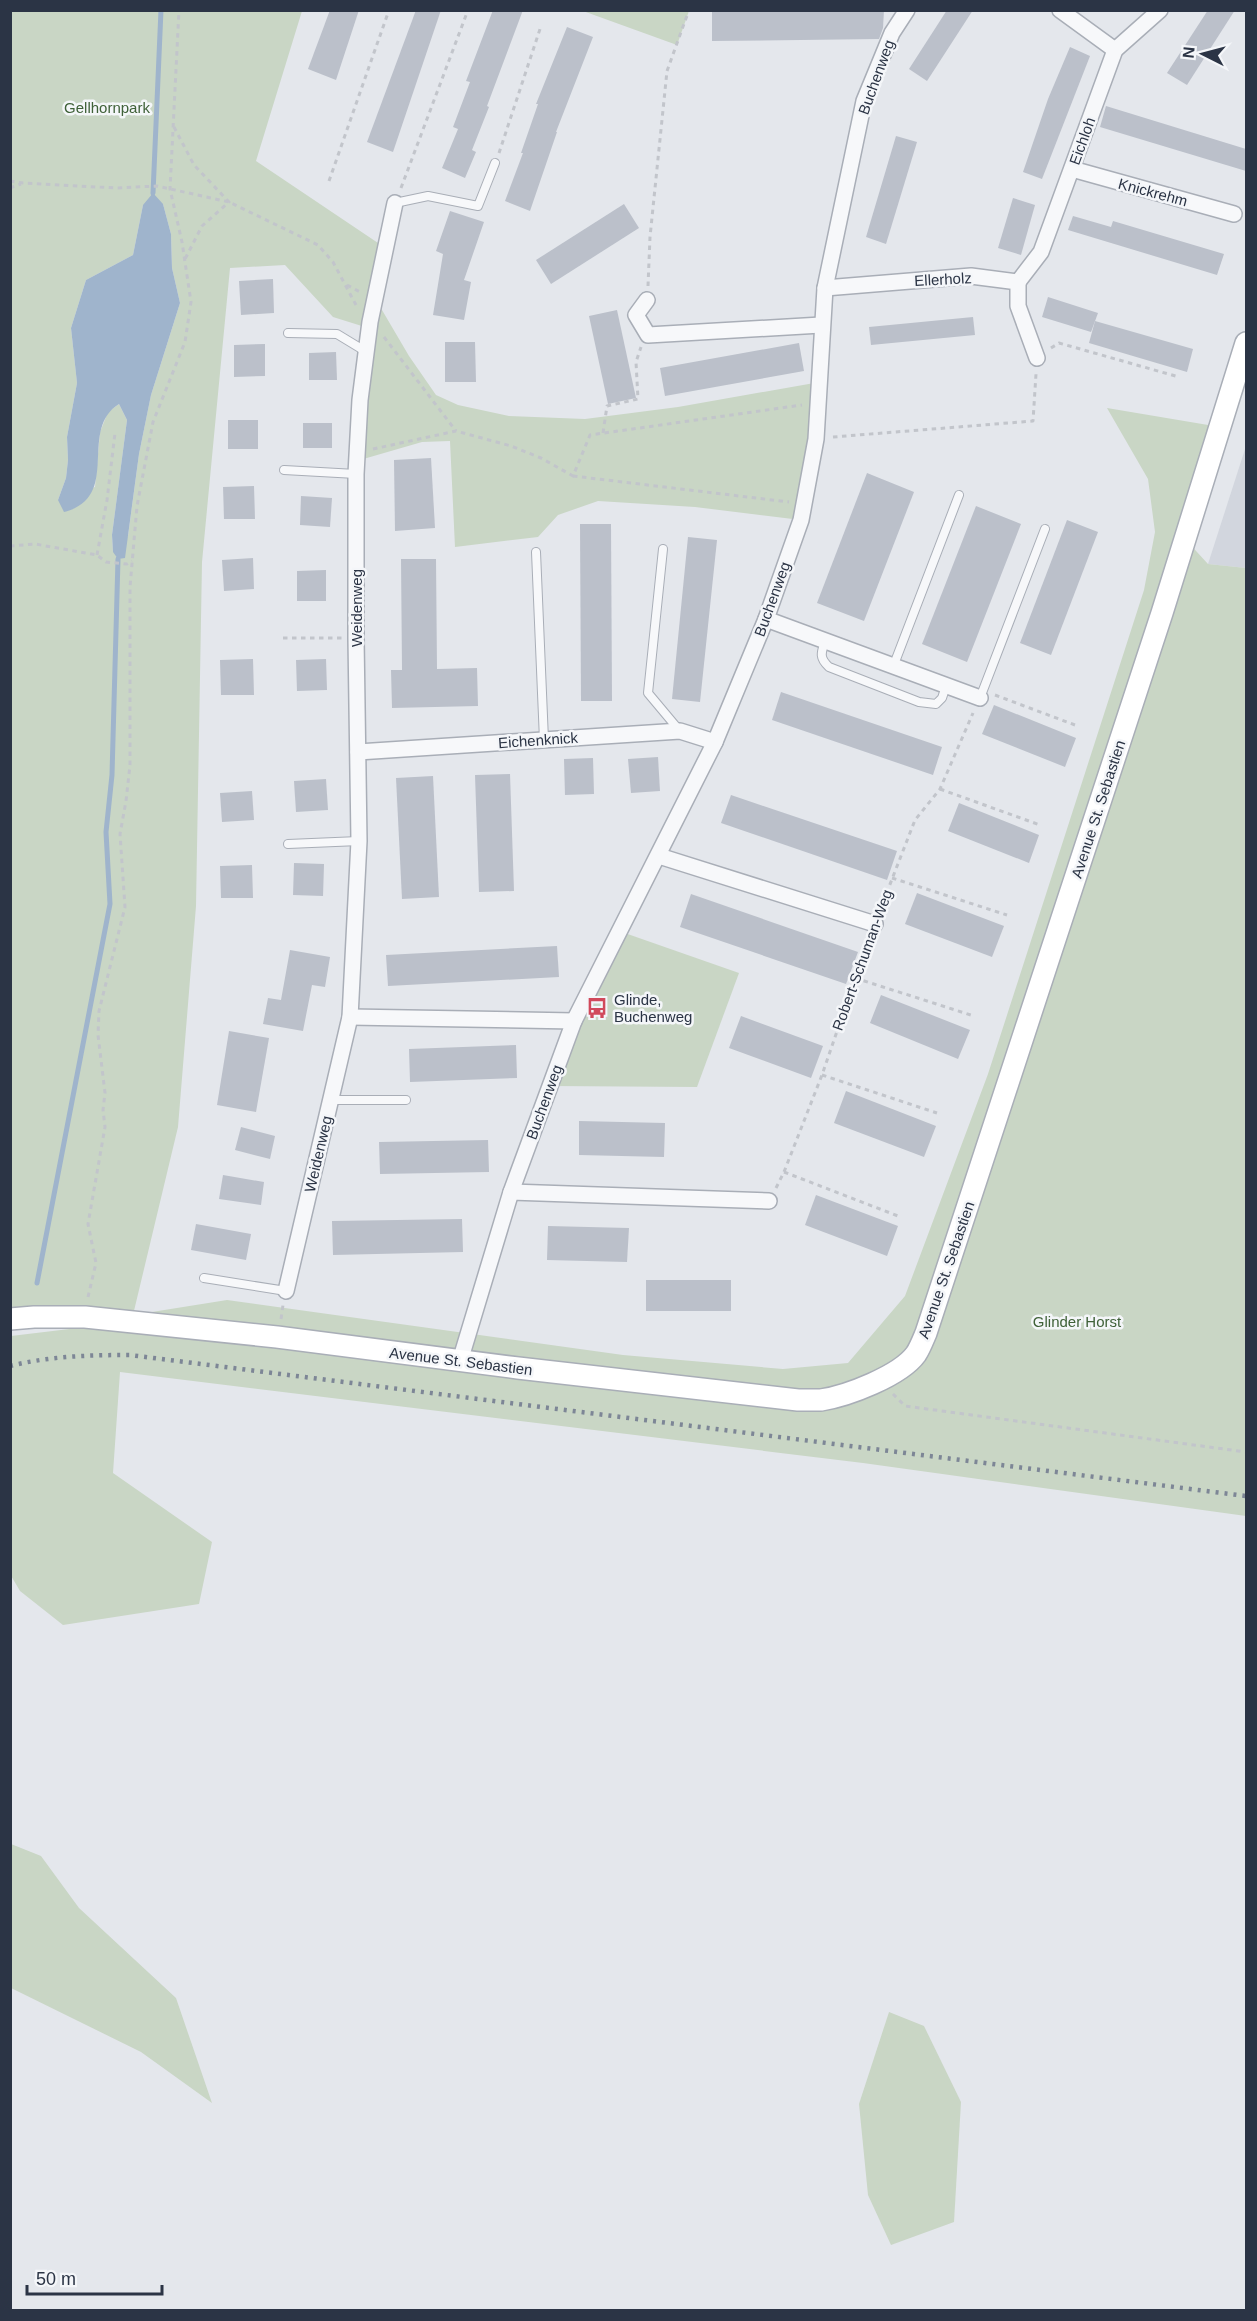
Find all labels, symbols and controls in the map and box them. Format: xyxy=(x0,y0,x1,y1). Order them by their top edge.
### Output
north arrow xyxy=(1173,24,1233,84)
street label: Buchenweg xyxy=(855,37,897,117)
text: N xyxy=(1180,46,1198,59)
park label: Gellhornpark xyxy=(64,99,150,116)
street label: Eichloh xyxy=(1066,115,1098,167)
street label: Knickrehm xyxy=(1117,175,1189,209)
street label: Ellerholz xyxy=(914,269,972,289)
street label: Buchenweg xyxy=(751,559,793,639)
street label: Weidenweg xyxy=(348,569,365,647)
street label: Eichenknick xyxy=(497,729,579,751)
street label: Avenue St. Sebastien xyxy=(1068,738,1128,880)
street label: Robert-Schuman-Weg xyxy=(829,887,895,1033)
place label: Glinde, Buchenweg xyxy=(614,991,692,1025)
bus stop icon: Glinde, Buchenweg xyxy=(585,996,609,1020)
street label: Buchenweg xyxy=(523,1062,565,1142)
street label: Weidenweg xyxy=(301,1114,335,1194)
street label: Avenue St. Sebastien xyxy=(915,1199,977,1341)
park label: Glinder Horst xyxy=(1033,1313,1122,1330)
street label: Avenue St. Sebastien xyxy=(389,1344,533,1378)
scale bar xyxy=(27,2258,162,2296)
text: 50 m xyxy=(36,2269,76,2289)

